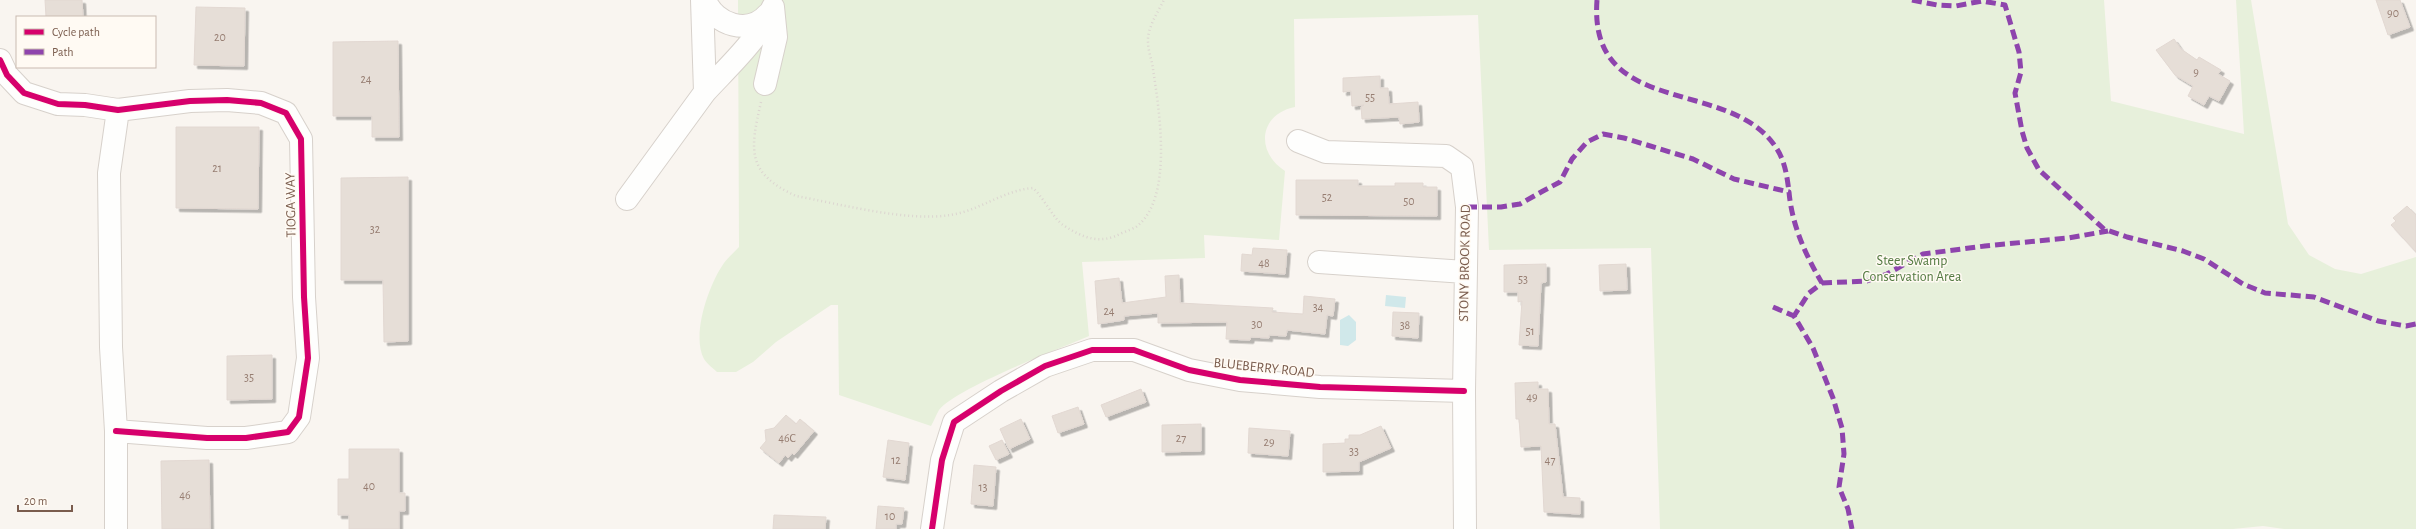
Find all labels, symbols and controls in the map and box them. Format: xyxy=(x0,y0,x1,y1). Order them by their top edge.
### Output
house number: 90 xyxy=(2387,7,2399,19)
legend xyxy=(16,16,156,68)
text: Cycle path xyxy=(52,26,100,39)
house number: 20 xyxy=(214,31,226,43)
text: Path xyxy=(52,46,74,58)
house number: 9 xyxy=(2193,66,2199,78)
house number: 24 xyxy=(360,73,372,85)
house number: 55 xyxy=(1365,91,1375,103)
house number: 21 xyxy=(212,162,222,174)
street label: TIOGA WAY xyxy=(283,172,299,238)
house number: 52 xyxy=(1322,191,1333,203)
house number: 50 xyxy=(1403,195,1415,207)
street label: STONY BROOK ROAD xyxy=(1457,204,1473,322)
house number: 32 xyxy=(370,223,381,235)
park label: Steer Swamp Conservation Area xyxy=(1863,254,1962,284)
house number: 48 xyxy=(1258,257,1270,269)
house number: 53 xyxy=(1518,273,1528,285)
house number: 34 xyxy=(1313,301,1324,313)
house number: 24 xyxy=(1103,305,1115,317)
house number: 30 xyxy=(1251,318,1263,330)
house number: 38 xyxy=(1400,319,1411,331)
house number: 51 xyxy=(1525,325,1535,337)
street label: BLUEBERRY ROAD xyxy=(1213,356,1315,380)
house number: 35 xyxy=(244,371,254,383)
house number: 49 xyxy=(1526,391,1538,403)
house number: 46C xyxy=(778,432,796,444)
house number: 27 xyxy=(1176,432,1186,444)
house number: 29 xyxy=(1263,436,1275,448)
house number: 33 xyxy=(1349,445,1359,457)
house number: 12 xyxy=(891,454,901,466)
house number: 47 xyxy=(1545,454,1555,466)
house number: 40 xyxy=(363,480,375,492)
house number: 13 xyxy=(978,481,988,493)
scale bar xyxy=(18,487,72,513)
house number: 46 xyxy=(179,489,191,501)
text: 20 m xyxy=(24,495,47,507)
house number: 10 xyxy=(885,510,895,522)

